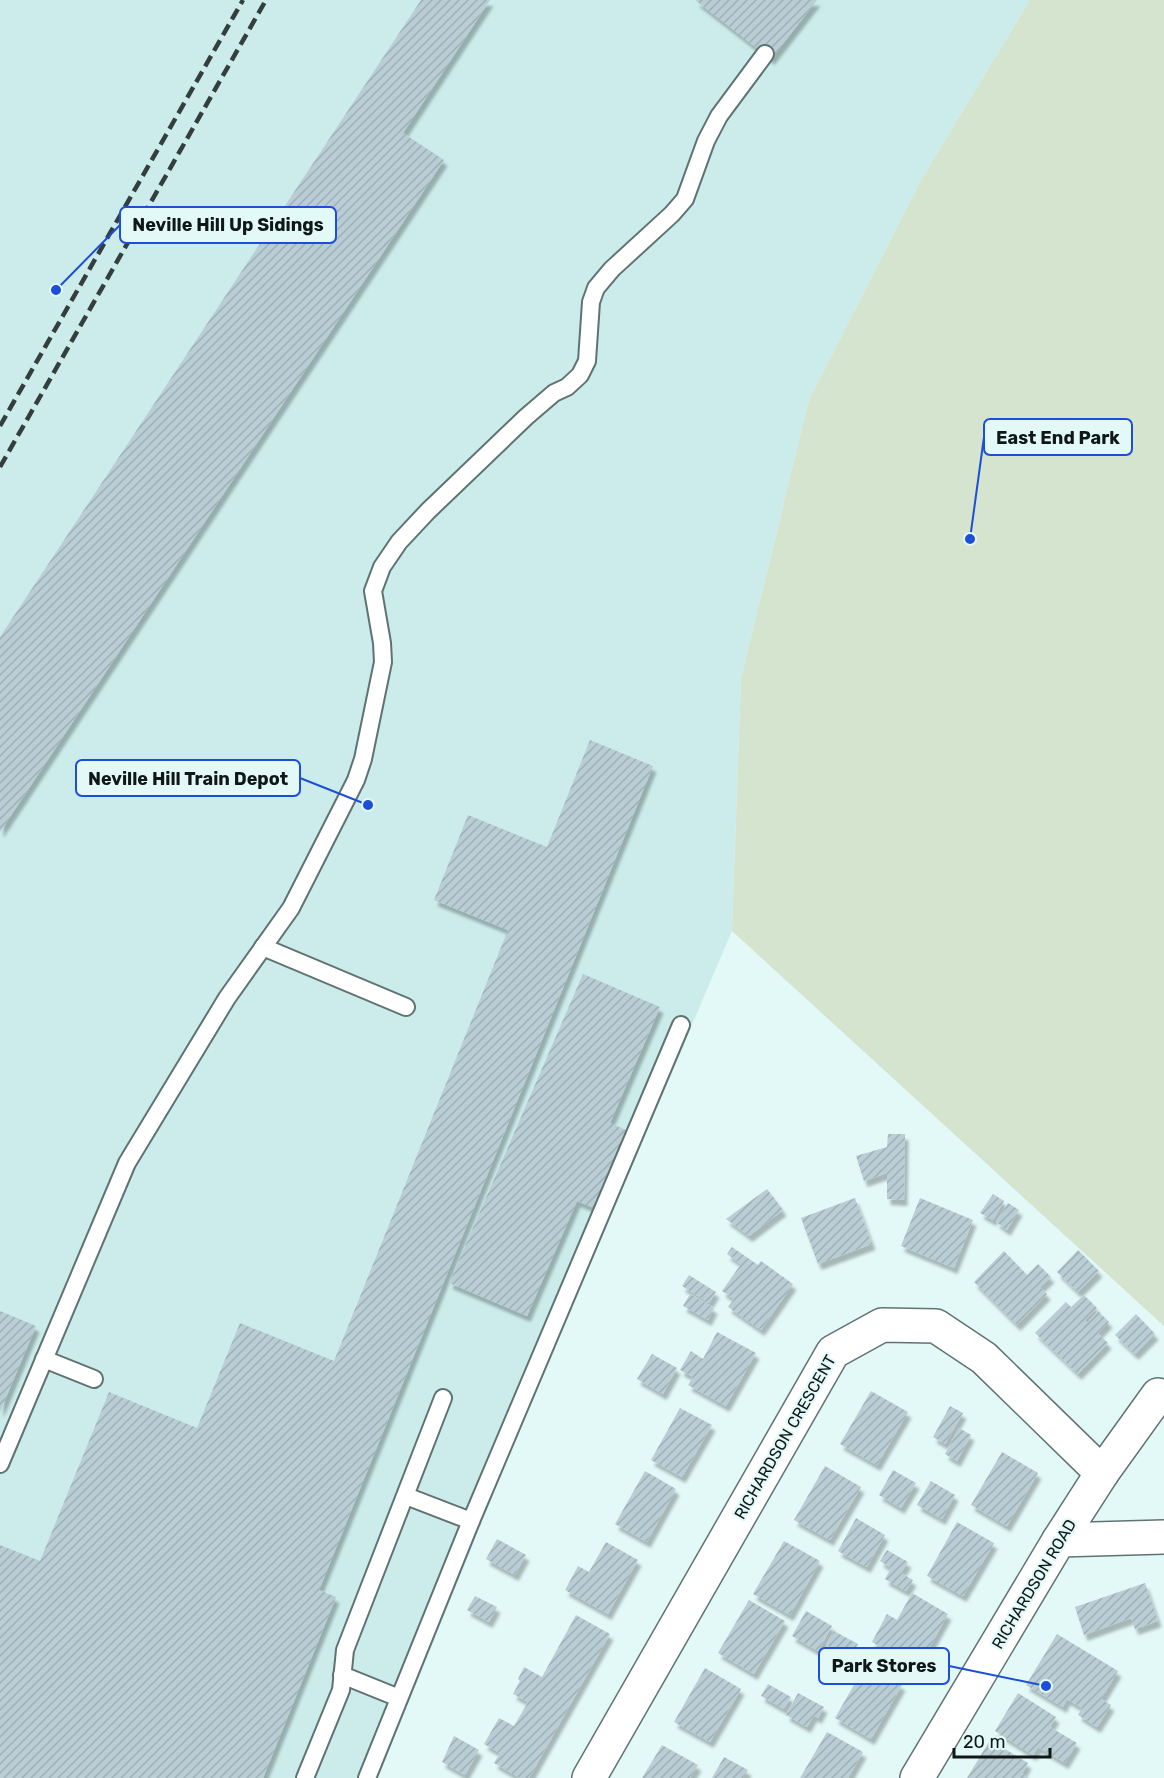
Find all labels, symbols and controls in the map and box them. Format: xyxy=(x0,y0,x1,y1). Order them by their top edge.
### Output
callout: Neville Hill Up Sidings xyxy=(120,207,336,243)
text: Neville Hill Up Sidings xyxy=(132,214,324,236)
callout: East End Park xyxy=(984,419,1132,455)
text: East End Park xyxy=(996,427,1120,449)
callout: Neville Hill Train Depot xyxy=(76,760,300,796)
text: Neville Hill Train Depot xyxy=(88,768,288,790)
street label: RICHARDSON CRESCENT xyxy=(730,1351,840,1523)
street label: RICHARDSON ROAD xyxy=(988,1516,1080,1652)
callout: Park Stores xyxy=(819,1648,949,1684)
text: Park Stores xyxy=(831,1655,937,1677)
scale bar xyxy=(954,1721,1050,1759)
text: 20 m xyxy=(963,1731,1005,1753)

